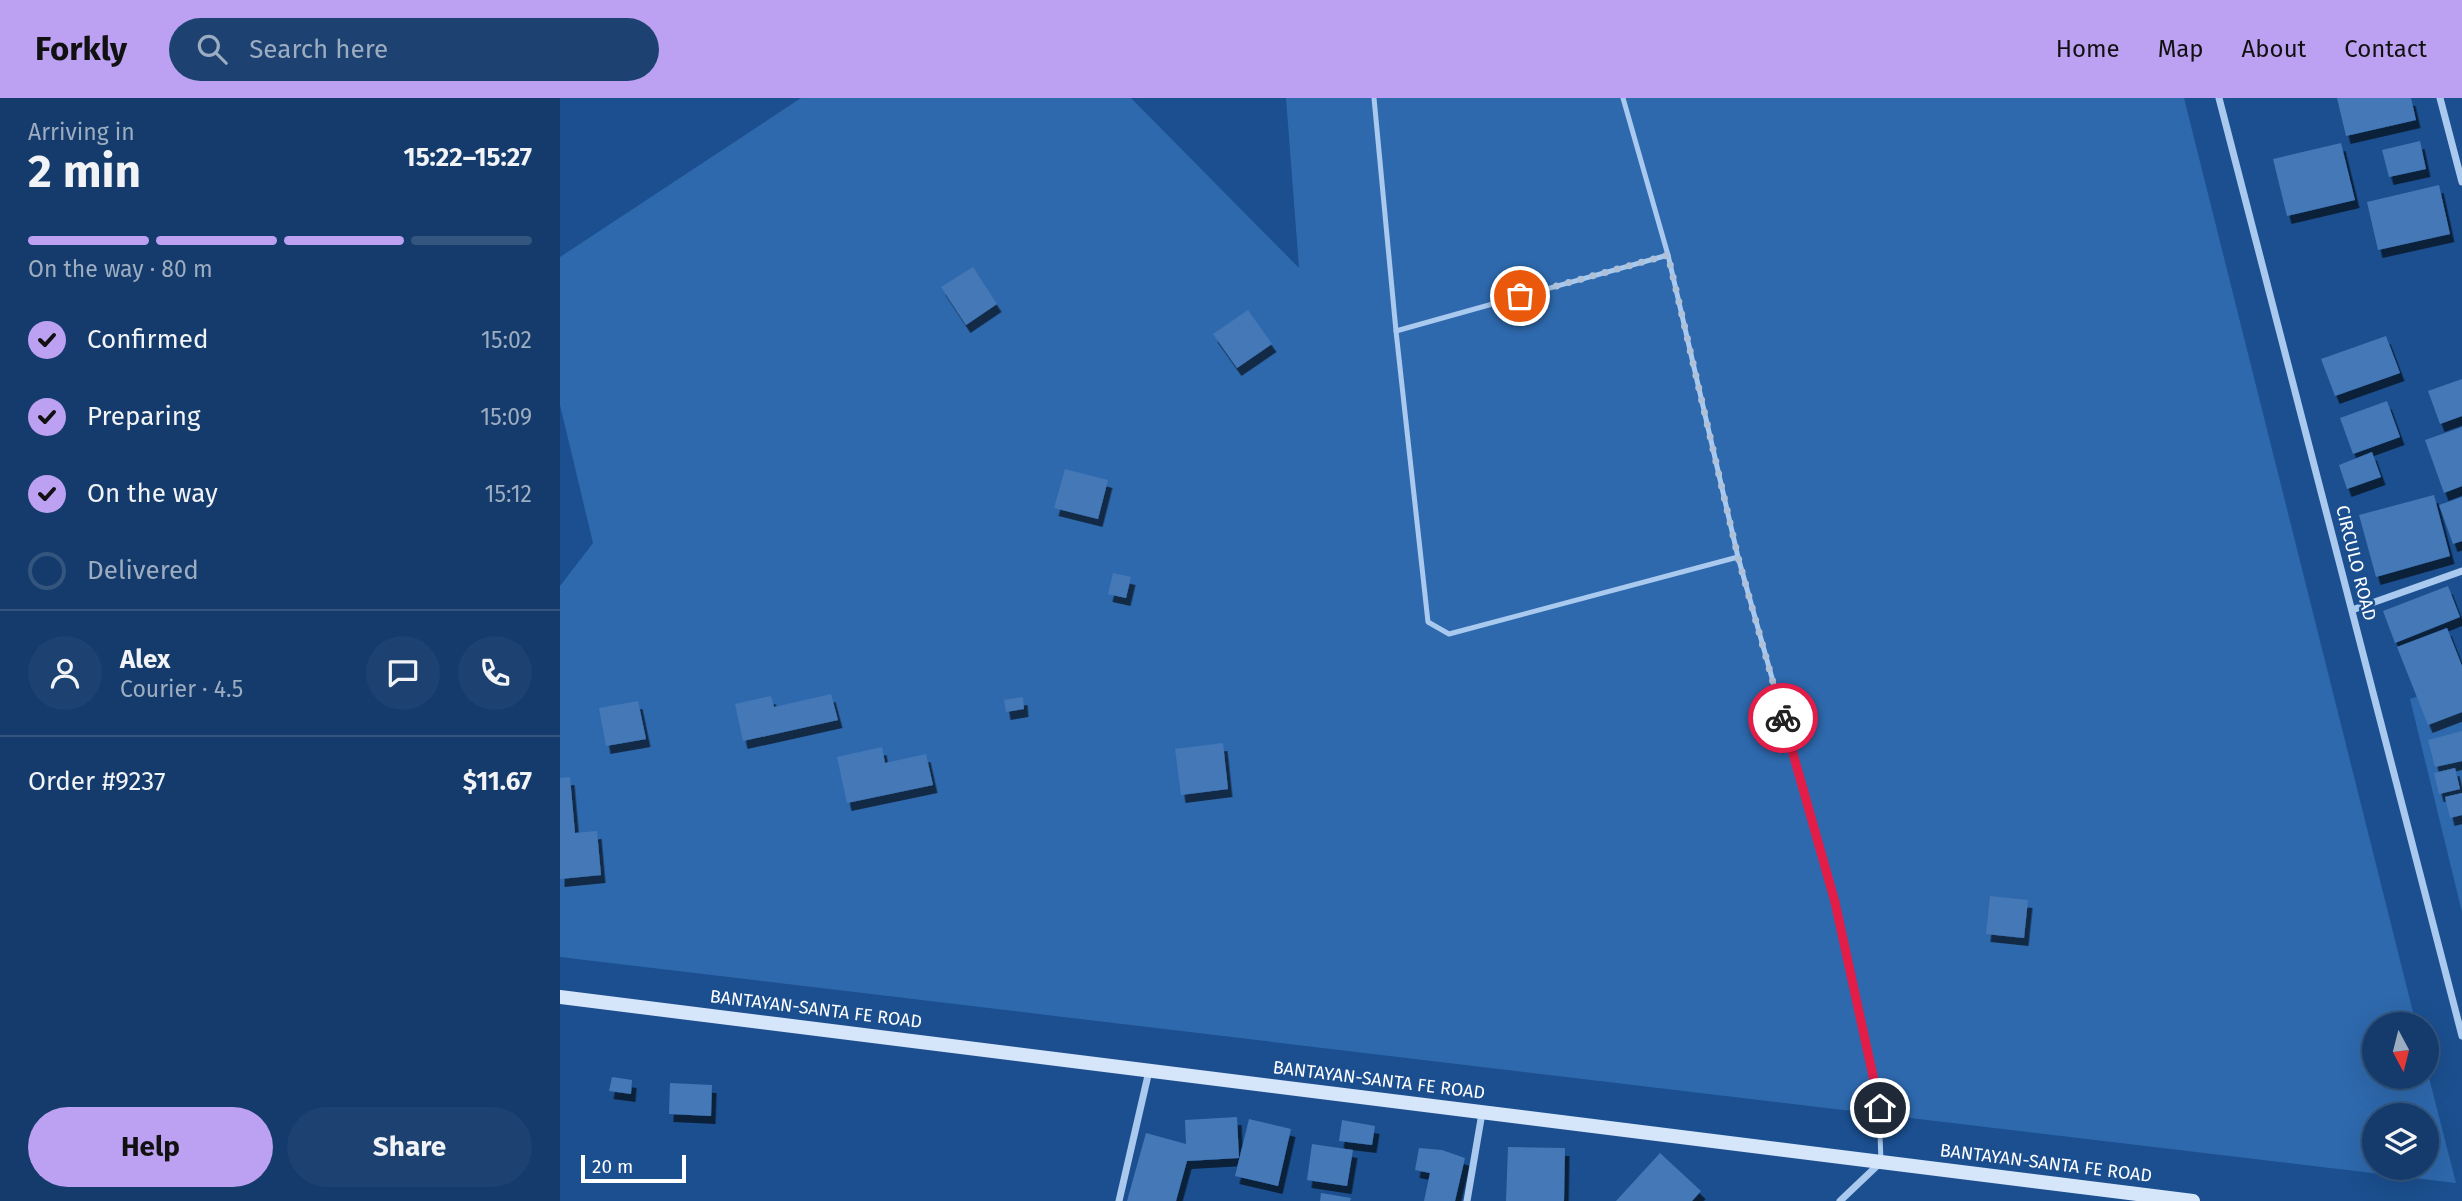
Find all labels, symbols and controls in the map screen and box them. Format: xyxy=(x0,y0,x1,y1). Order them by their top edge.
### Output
search box xyxy=(169,18,659,81)
text: Forkly xyxy=(35,29,127,69)
icon: search xyxy=(193,30,231,68)
text: Search here xyxy=(249,34,388,65)
text: Home xyxy=(2056,35,2120,63)
text: Map xyxy=(2158,35,2204,63)
text: About xyxy=(2242,35,2306,63)
text: Contact xyxy=(2344,35,2427,63)
text: Arriving in xyxy=(28,118,135,146)
text: 15:22–15:27 xyxy=(404,142,532,173)
text: 2 min xyxy=(28,144,141,199)
text: On the way · 80 m xyxy=(28,255,213,283)
pin xyxy=(1490,266,1550,326)
icon: bag xyxy=(1501,277,1539,315)
icon: check xyxy=(28,321,66,359)
text: Confirmed xyxy=(87,324,208,355)
text: 15:02 xyxy=(481,326,532,354)
icon: check xyxy=(28,398,66,436)
text: Preparing xyxy=(87,401,200,432)
text: 15:09 xyxy=(480,403,532,431)
icon: check xyxy=(28,475,66,513)
text: On the way xyxy=(87,478,218,509)
text: 15:12 xyxy=(485,480,532,508)
street label: CIRCULO ROAD xyxy=(2331,503,2381,623)
text: Delivered xyxy=(87,555,199,586)
button: person xyxy=(28,636,102,710)
button: chat xyxy=(366,636,440,710)
button: phone xyxy=(458,636,532,710)
text: Alex xyxy=(120,644,170,675)
text: Courier · 4.5 xyxy=(120,675,243,703)
courier xyxy=(1748,683,1818,753)
icon: bike xyxy=(1764,699,1802,737)
text: Order #9237 xyxy=(28,766,166,797)
text: $11.67 xyxy=(463,766,532,797)
street label: BANTAYAN-SANTA FE ROAD xyxy=(709,985,923,1033)
north arrow xyxy=(2362,1012,2440,1088)
map controls xyxy=(2362,1012,2439,1180)
street label: BANTAYAN-SANTA FE ROAD xyxy=(1272,1056,1486,1104)
pin xyxy=(1850,1078,1910,1138)
icon: home xyxy=(1861,1089,1899,1127)
button: layers xyxy=(2362,1103,2439,1180)
button: Help xyxy=(28,1107,273,1187)
button: Share xyxy=(287,1107,532,1187)
street label: BANTAYAN-SANTA FE ROAD xyxy=(1939,1139,2153,1187)
scale bar xyxy=(581,1152,686,1184)
text: 20 m xyxy=(592,1155,633,1178)

